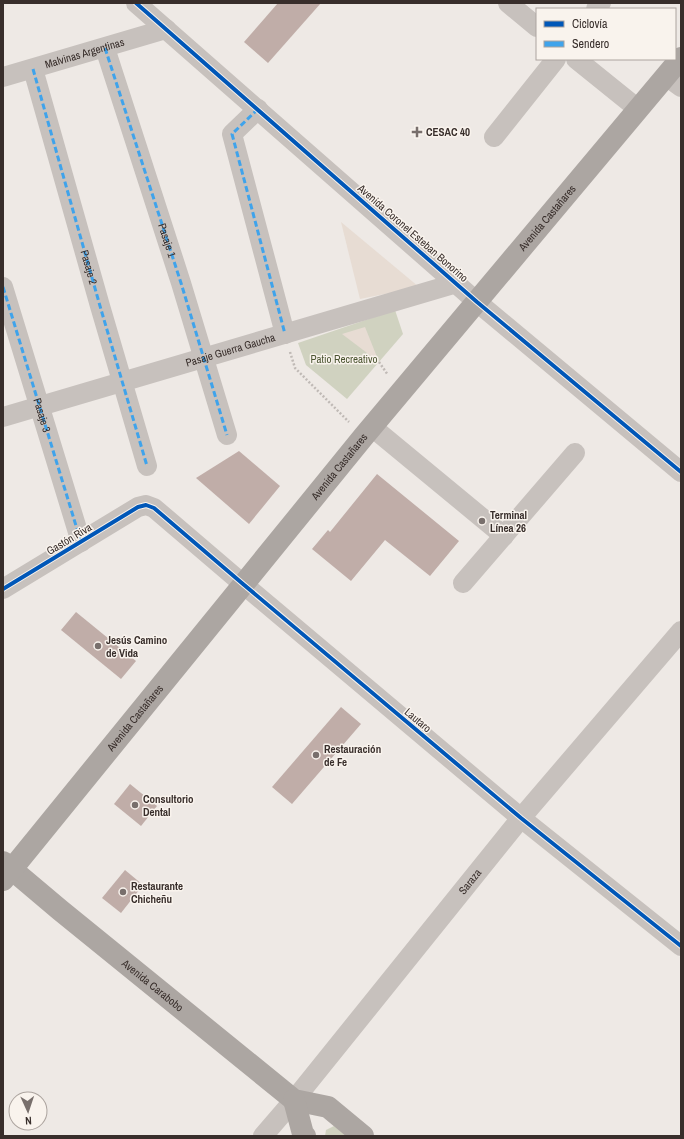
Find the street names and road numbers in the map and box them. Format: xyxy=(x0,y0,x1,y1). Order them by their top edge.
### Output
street label: Malvinas Argentinas xyxy=(43,35,126,71)
street label: Avenida Coronel Esteban Bonorino xyxy=(354,181,471,285)
street label: Avenida Castañares xyxy=(515,182,579,254)
street label: Pasaje 1 xyxy=(155,221,179,259)
street label: Pasaje 2 xyxy=(78,248,101,286)
street label: Pasaje Guerra Gaucha xyxy=(184,330,277,370)
street label: Pasaje 3 xyxy=(30,396,54,434)
street label: Avenida Castañares xyxy=(307,430,371,503)
street label: Gastón Riva xyxy=(44,520,94,558)
street label: Avenida Castañares xyxy=(103,681,166,755)
street label: Lautaro xyxy=(402,705,434,735)
street label: Saraza xyxy=(455,866,484,897)
street label: Avenida Carabobo xyxy=(118,956,186,1014)

